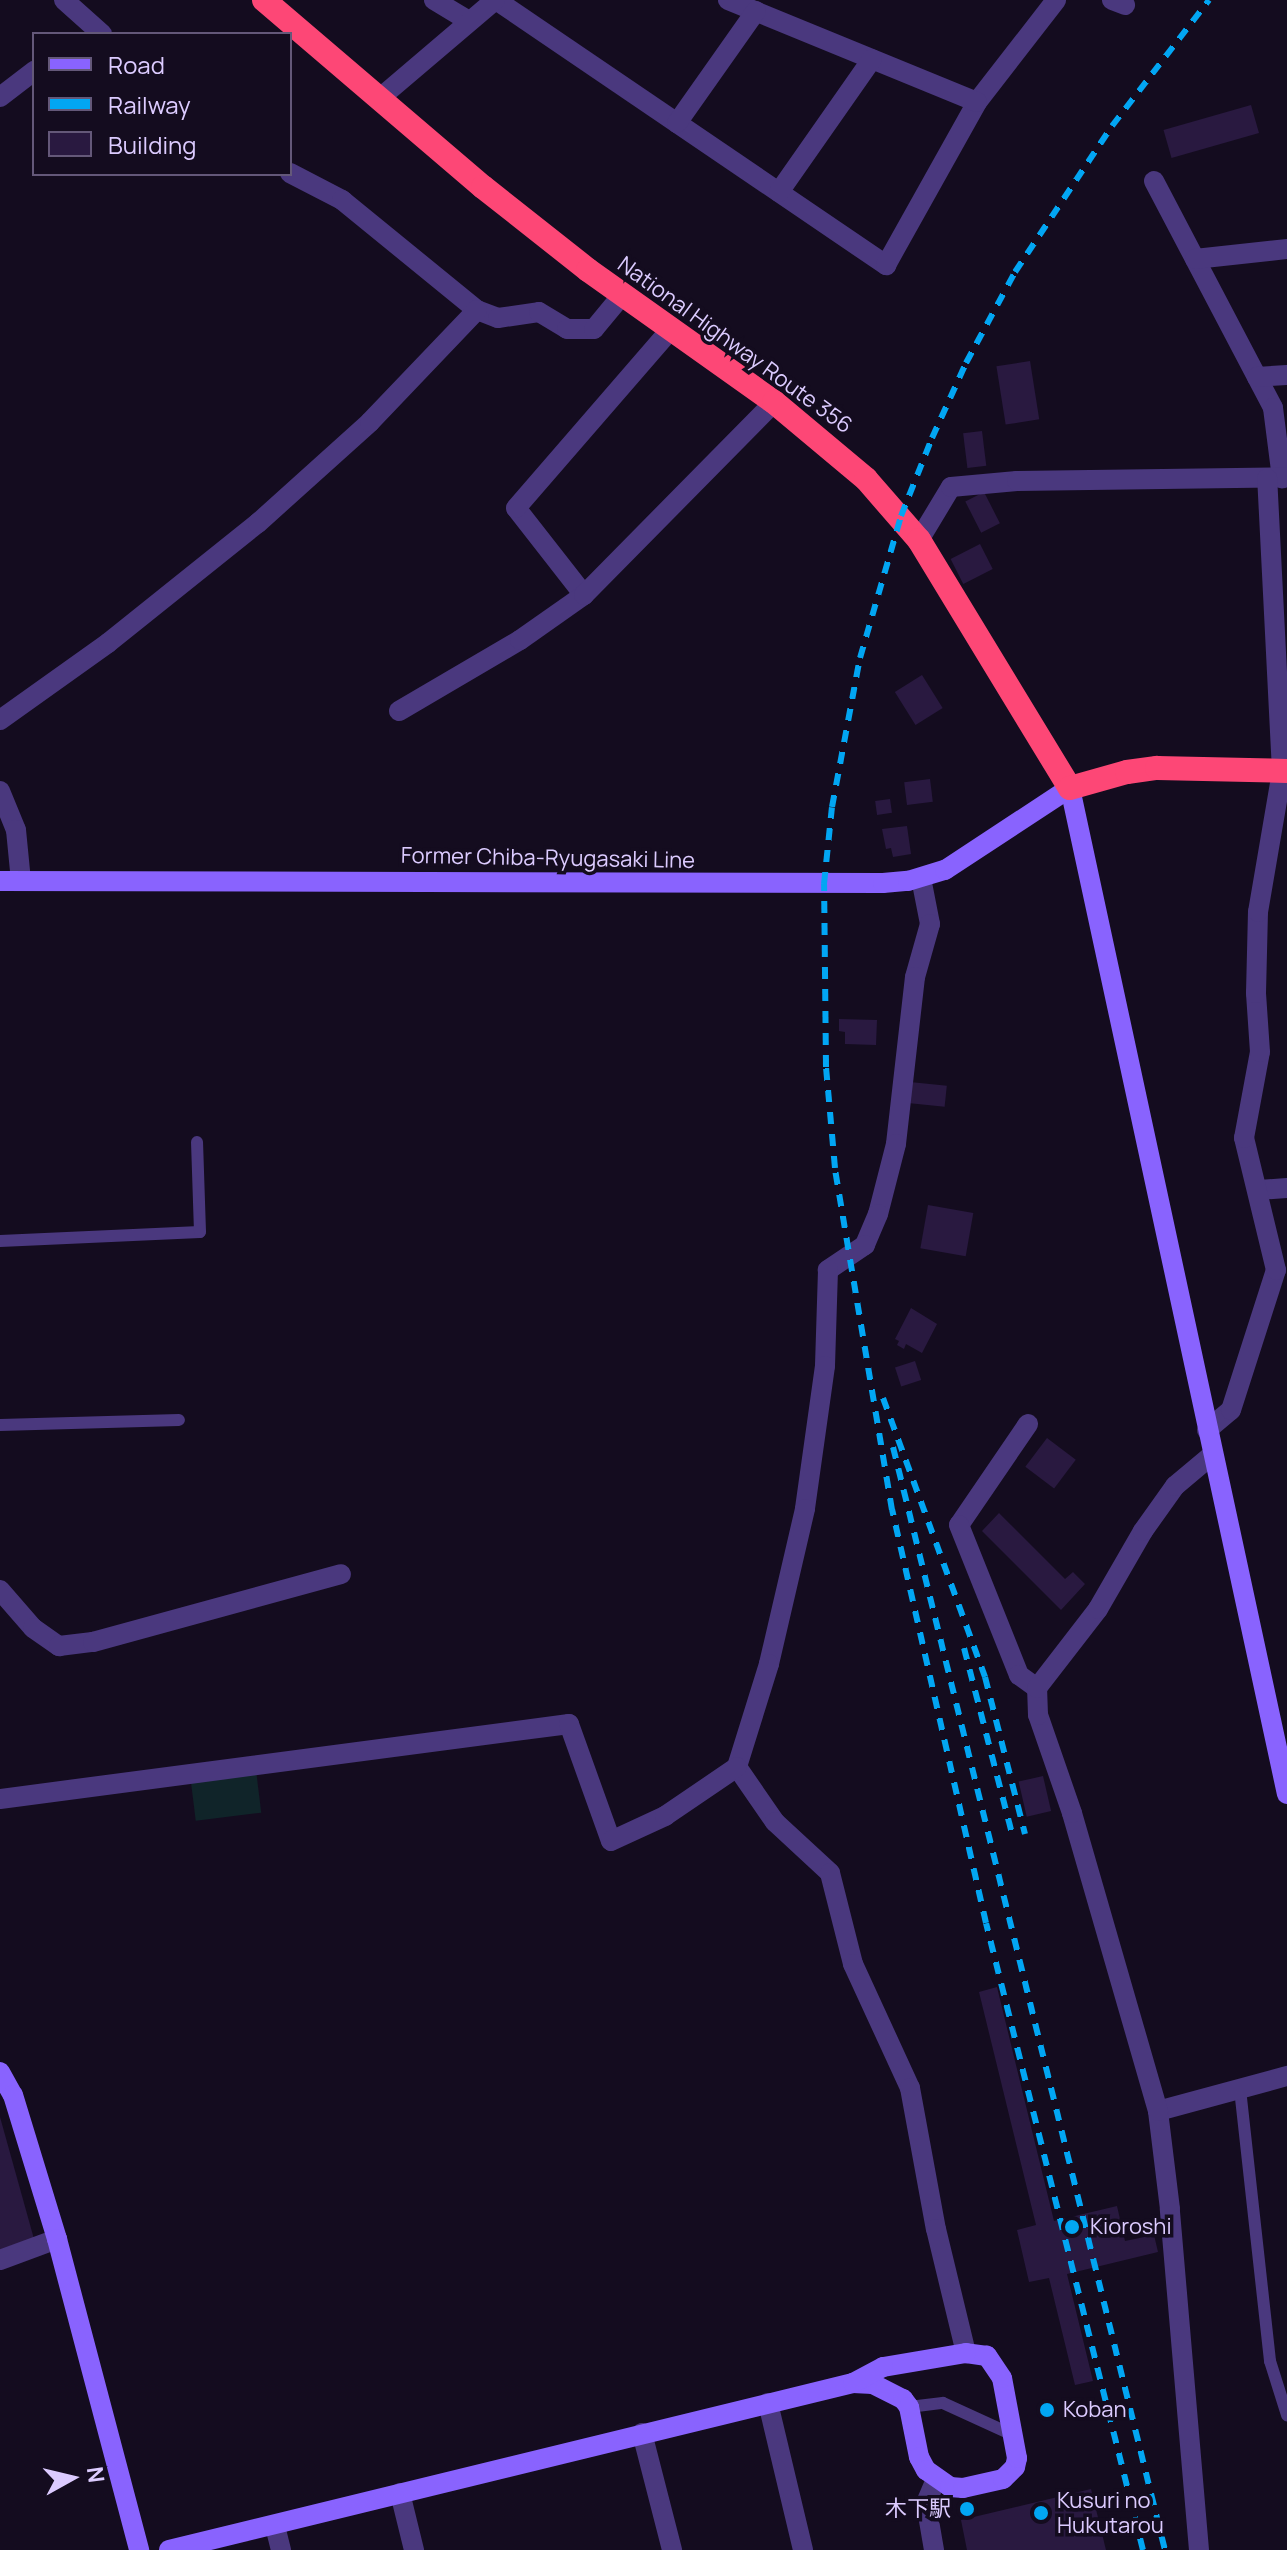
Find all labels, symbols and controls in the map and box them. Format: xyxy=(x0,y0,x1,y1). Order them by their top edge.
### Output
legend xyxy=(32,32,292,176)
text: Road xyxy=(108,48,165,81)
text: Railway xyxy=(108,88,191,121)
text: Building xyxy=(108,128,196,161)
street label: National Highway Route 356 xyxy=(613,251,857,439)
street label: Former Chiba-Ryugasaki Line xyxy=(401,842,695,874)
place label: Kioroshi xyxy=(1090,2214,1172,2240)
marker: Kioroshi xyxy=(1061,2216,1083,2238)
place label: Koban xyxy=(1063,2397,1127,2423)
marker: Koban xyxy=(1038,2401,1056,2419)
north arrow xyxy=(32,2438,112,2518)
text: N xyxy=(80,2465,112,2485)
place label: Kusuri no Hukutarou xyxy=(1057,2487,1164,2538)
place label: 木下駅 xyxy=(885,2496,951,2522)
marker: 木下駅 xyxy=(958,2500,976,2518)
marker: Kusuri no Hukutarou xyxy=(1032,2504,1050,2522)

